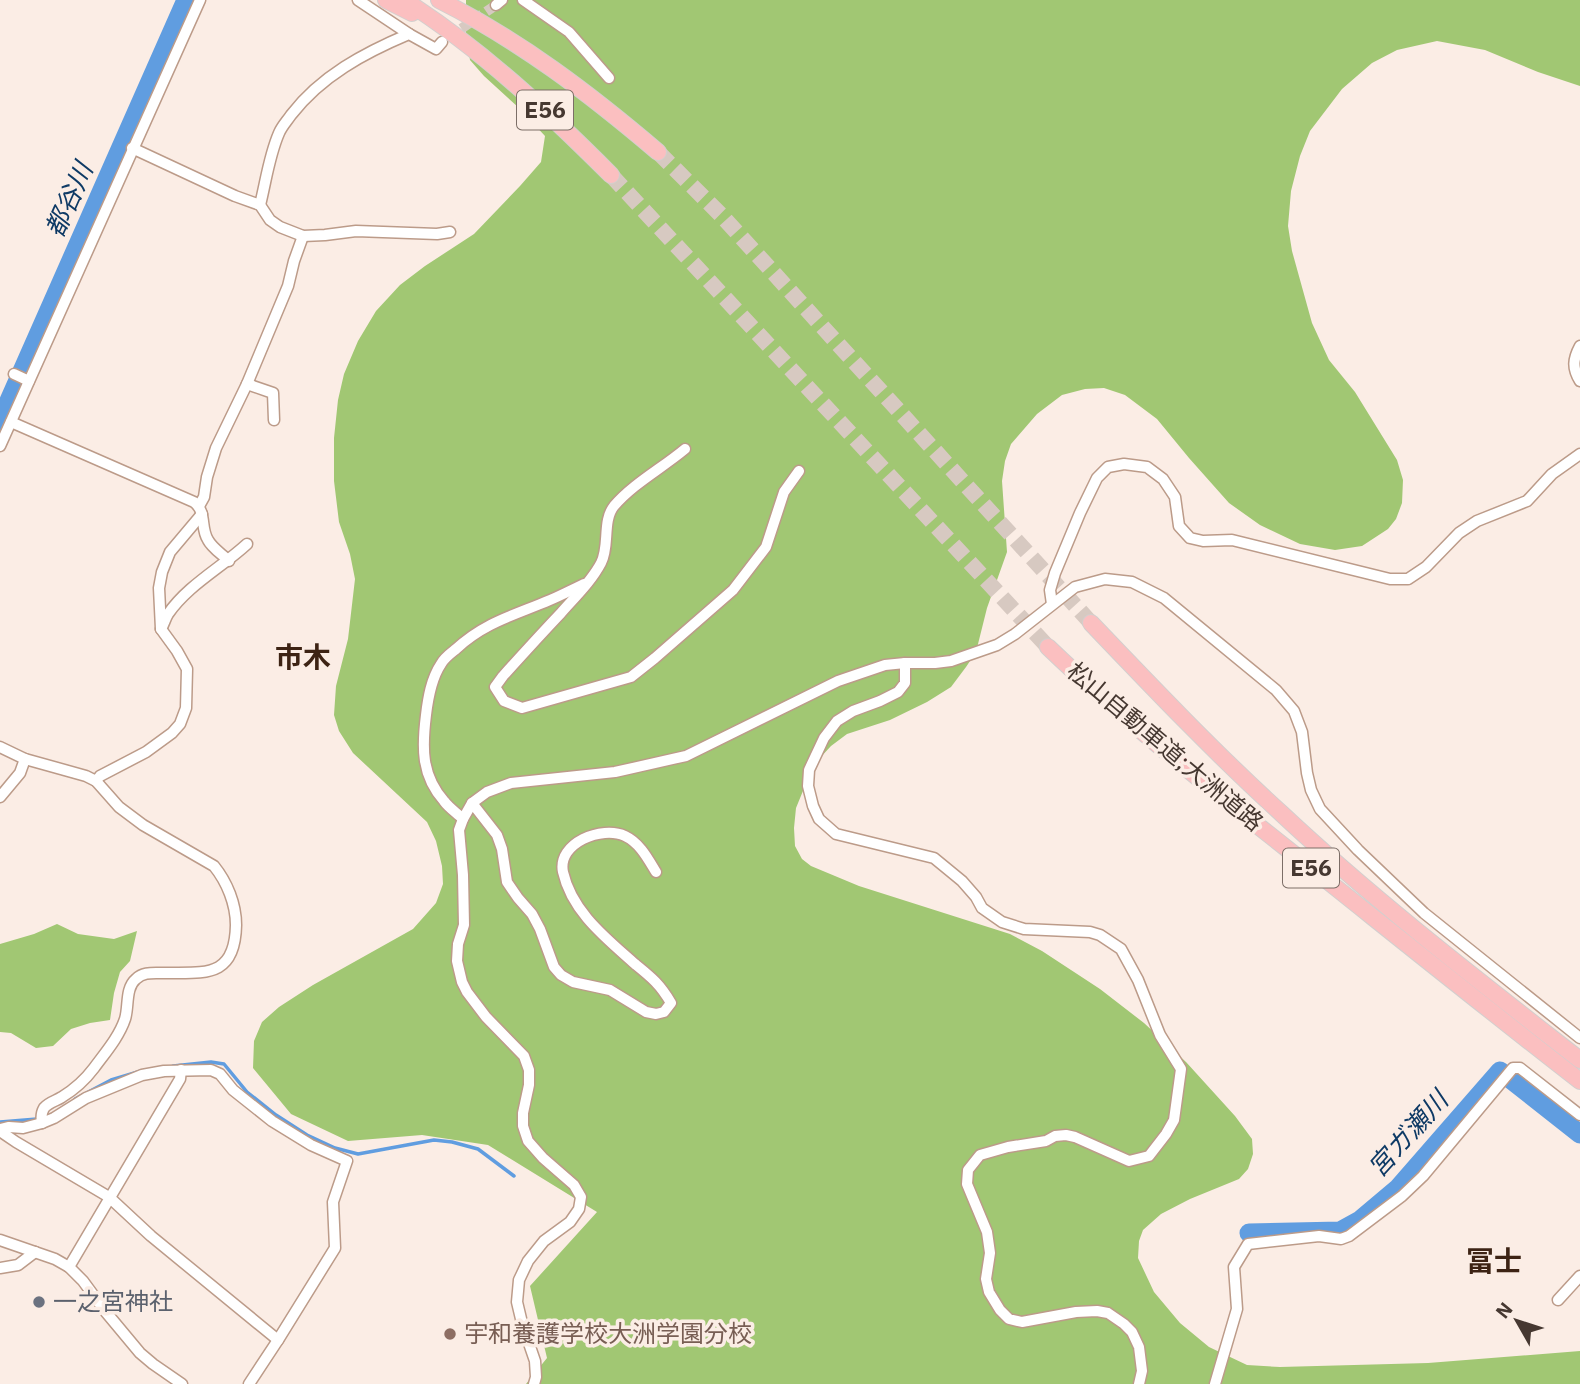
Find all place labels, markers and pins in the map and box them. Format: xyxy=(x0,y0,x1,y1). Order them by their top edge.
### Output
place label: 一之宮神社 xyxy=(53,1285,173,1317)
marker: 一之宮神社 xyxy=(31,1294,47,1310)
place label: 宇和養護学校大洲学園分校 xyxy=(464,1317,752,1349)
marker: 宇和養護学校大洲学園分校 xyxy=(442,1326,458,1342)

